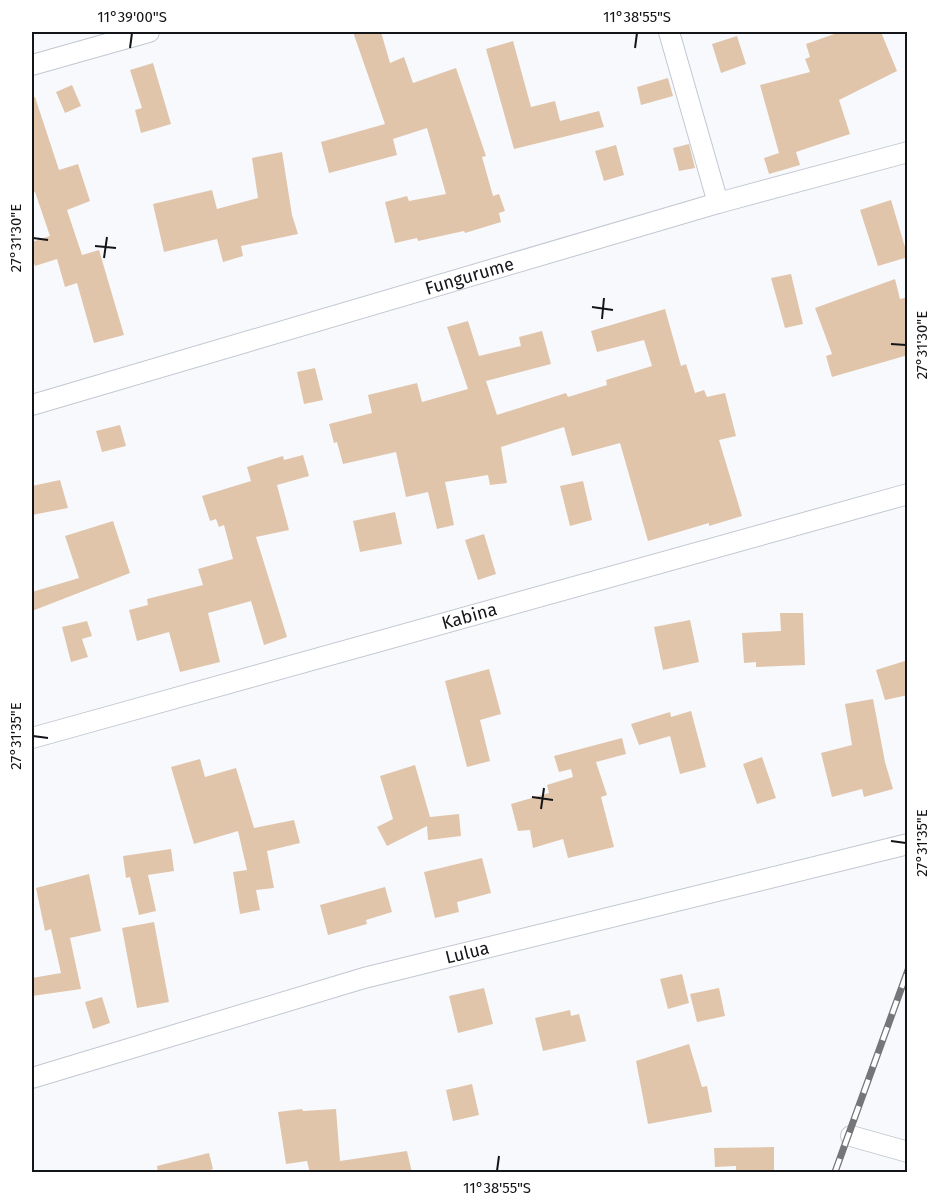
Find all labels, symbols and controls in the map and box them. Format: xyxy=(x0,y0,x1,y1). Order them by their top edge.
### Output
text: 11°39'00"S xyxy=(97,8,167,26)
text: 11°38'55"S xyxy=(603,8,671,26)
text: 27°31'30"E xyxy=(7,204,25,272)
street label: Fungurume xyxy=(422,253,516,300)
text: 27°31'30"E xyxy=(913,311,931,379)
street label: Kabina xyxy=(439,598,499,634)
text: 27°31'35"E xyxy=(7,702,25,770)
text: 27°31'35"E xyxy=(913,809,931,877)
street label: Lulua xyxy=(443,937,492,969)
text: 11°38'55"S xyxy=(463,1179,531,1197)

